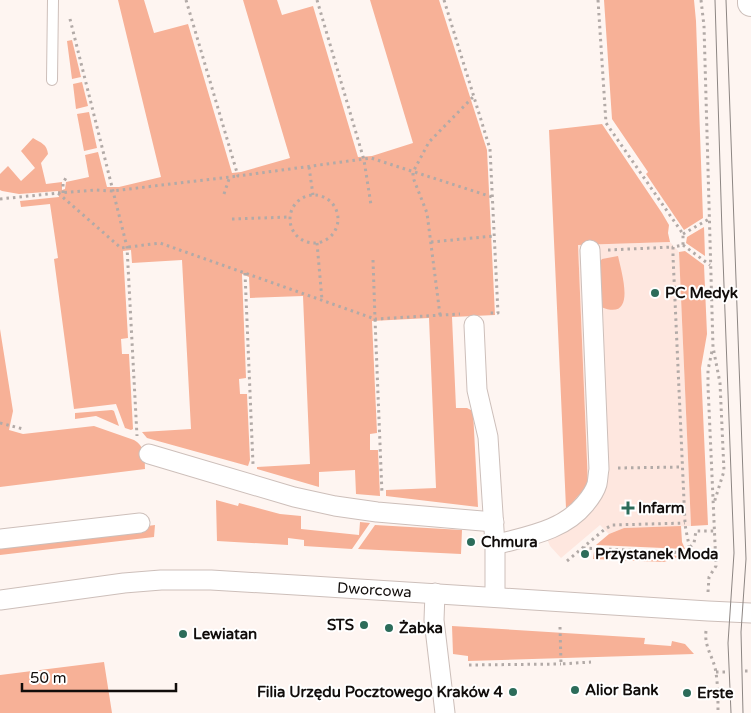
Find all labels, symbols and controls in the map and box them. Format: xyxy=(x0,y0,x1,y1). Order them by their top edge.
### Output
place label: PC Medyk xyxy=(665,284,738,303)
marker: PC Medyk xyxy=(649,287,661,299)
place label: Infarm xyxy=(638,499,685,517)
marker: Infarm xyxy=(622,502,634,514)
place label: Chmura xyxy=(481,533,538,551)
marker: Chmura xyxy=(465,536,477,548)
place label: Przystanek Moda xyxy=(595,545,719,564)
marker: Przystanek Moda xyxy=(579,548,591,560)
street label: Dworcowa xyxy=(336,579,412,601)
place label: STS xyxy=(327,616,354,634)
marker: STS xyxy=(358,619,370,631)
place label: Żabka xyxy=(399,619,443,637)
marker: Żabka xyxy=(383,622,395,634)
place label: Lewiatan xyxy=(193,625,257,643)
marker: Lewiatan xyxy=(177,628,189,640)
scale bar xyxy=(22,660,176,692)
text: 50 m xyxy=(30,669,67,687)
place label: Alior Bank xyxy=(585,681,658,699)
place label: Filia Urzędu Pocztowego Kraków 4 xyxy=(257,683,504,702)
marker: Alior Bank xyxy=(569,684,581,696)
place label: Erste xyxy=(697,684,734,702)
marker: Filia Urzędu Pocztowego Kraków 4 xyxy=(507,686,519,698)
marker: Erste xyxy=(681,687,693,699)

